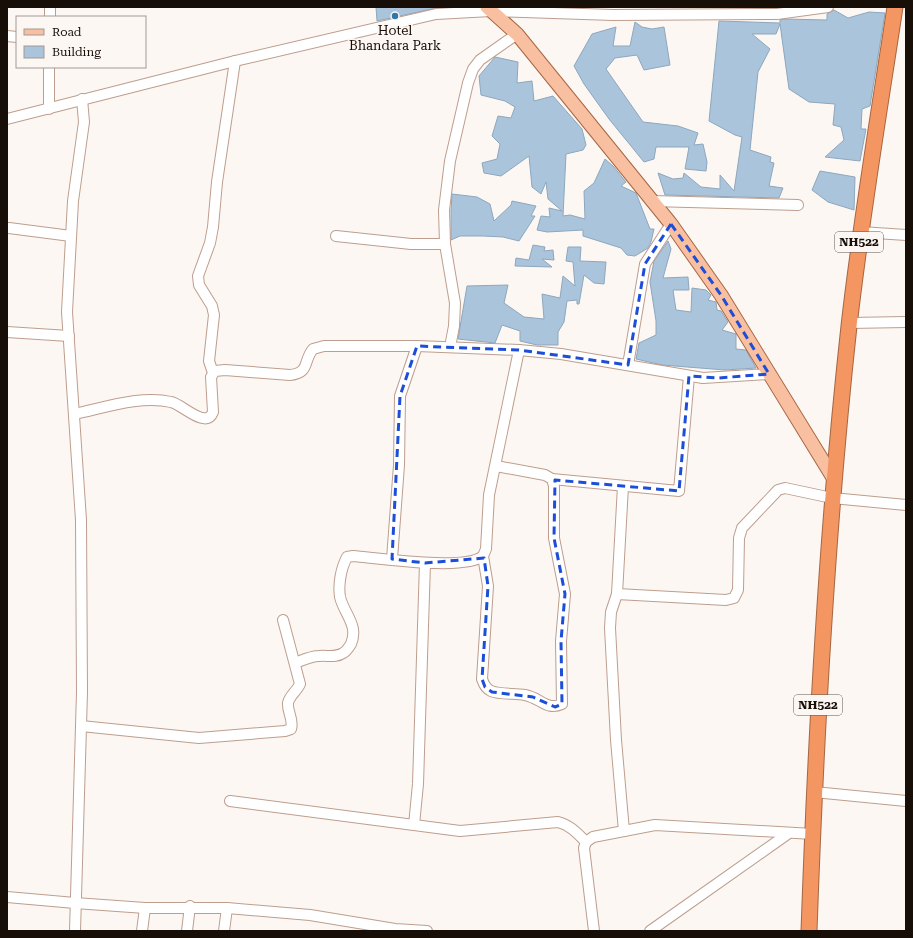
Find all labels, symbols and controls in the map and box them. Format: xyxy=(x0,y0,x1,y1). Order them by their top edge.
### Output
marker: Hotel Bhandara Park xyxy=(390,11,400,21)
legend xyxy=(16,16,146,68)
place label: Hotel Bhandara Park xyxy=(349,23,441,53)
text: Road xyxy=(52,25,82,39)
text: Building xyxy=(52,45,101,59)
road number: NH522 xyxy=(835,232,883,252)
road number: NH522 xyxy=(794,695,842,715)

